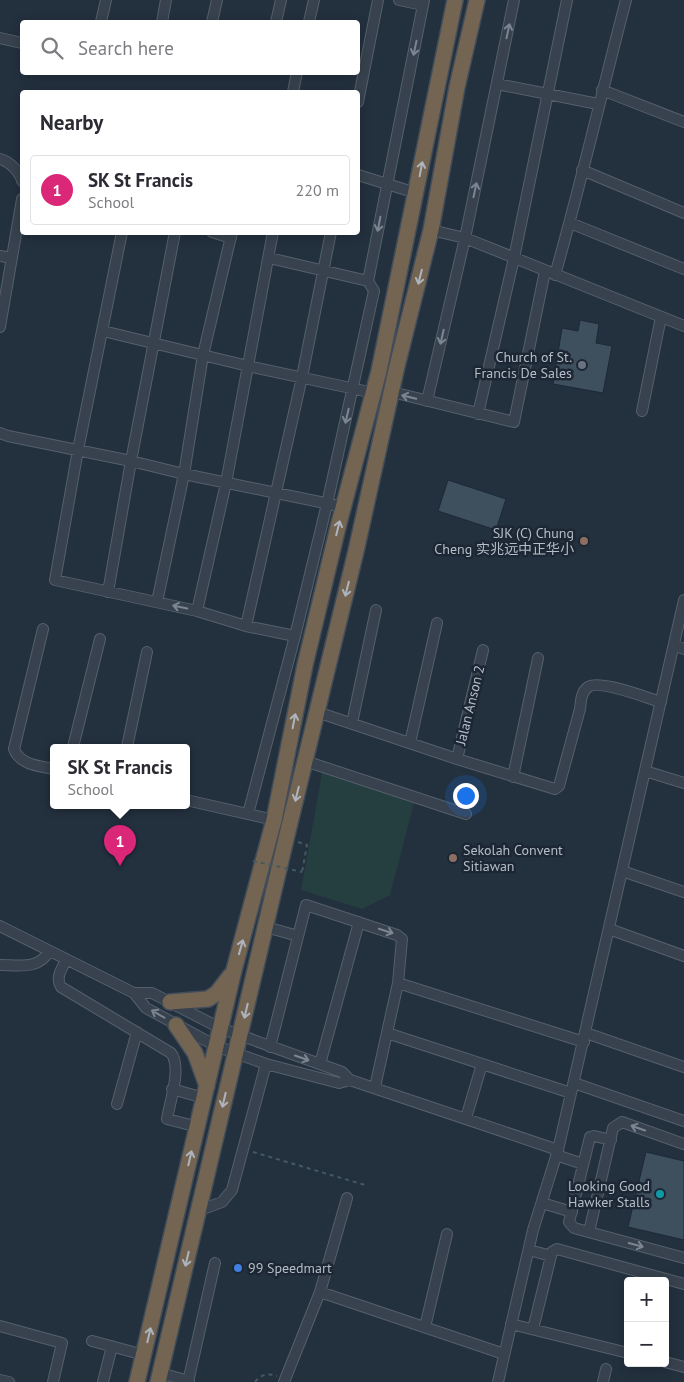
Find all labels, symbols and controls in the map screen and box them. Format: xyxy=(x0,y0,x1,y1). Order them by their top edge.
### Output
search box xyxy=(20,20,360,75)
one-way arrow xyxy=(503,24,513,40)
icon: search xyxy=(38,34,66,62)
text: Search here xyxy=(78,36,174,60)
one-way arrow xyxy=(409,39,419,55)
text: Nearby xyxy=(40,109,103,136)
one-way arrow xyxy=(416,162,426,178)
text: SK St Francis xyxy=(88,168,193,192)
text: 1 xyxy=(52,180,62,200)
text: 220 m xyxy=(296,180,339,200)
one-way arrow xyxy=(471,183,480,199)
text: School xyxy=(88,192,134,212)
one-way arrow xyxy=(374,216,383,232)
one-way arrow xyxy=(415,268,424,284)
one-way arrow xyxy=(437,328,446,344)
place label: Church of St. Francis De Sales xyxy=(474,348,572,382)
marker: Church of St. Francis De Sales xyxy=(576,359,588,371)
one-way arrow xyxy=(402,392,418,401)
one-way arrow xyxy=(342,407,351,423)
one-way arrow xyxy=(334,521,343,537)
place label: SJK (C) Chung Cheng 实兆远中正华小 xyxy=(434,524,574,558)
marker: SJK (C) Chung Cheng 实兆远中正华小 xyxy=(578,535,590,547)
one-way arrow xyxy=(342,580,351,596)
one-way arrow xyxy=(172,602,188,611)
street label: Jalan Anson 2 xyxy=(451,663,489,748)
one-way arrow xyxy=(289,713,299,729)
popup xyxy=(50,744,190,809)
text: SK St Francis xyxy=(67,755,173,779)
text: School xyxy=(67,779,114,799)
your location xyxy=(453,783,479,809)
one-way arrow xyxy=(292,785,301,801)
pin: 1 xyxy=(104,825,136,866)
place label: Sekolah Convent Sitiawan xyxy=(463,841,563,875)
marker: Sekolah Convent Sitiawan xyxy=(447,852,459,864)
one-way arrow xyxy=(378,926,394,936)
one-way arrow xyxy=(236,939,246,955)
one-way arrow xyxy=(241,1002,250,1018)
one-way arrow xyxy=(151,1009,165,1019)
one-way arrow xyxy=(294,1054,309,1063)
one-way arrow xyxy=(219,1092,228,1108)
one-way arrow xyxy=(630,1122,646,1132)
one-way arrow xyxy=(186,1151,195,1167)
place label: Looking Good Hawker Stalls xyxy=(568,1177,650,1211)
marker: Looking Good Hawker Stalls xyxy=(654,1188,666,1200)
one-way arrow xyxy=(628,1241,644,1251)
one-way arrow xyxy=(182,1250,191,1266)
place label: 99 Speedmart xyxy=(248,1259,332,1277)
marker: 99 Speedmart xyxy=(232,1262,244,1274)
map controls xyxy=(624,1277,669,1367)
button: + xyxy=(624,1277,669,1322)
button: − xyxy=(624,1322,669,1367)
one-way arrow xyxy=(145,1327,154,1343)

